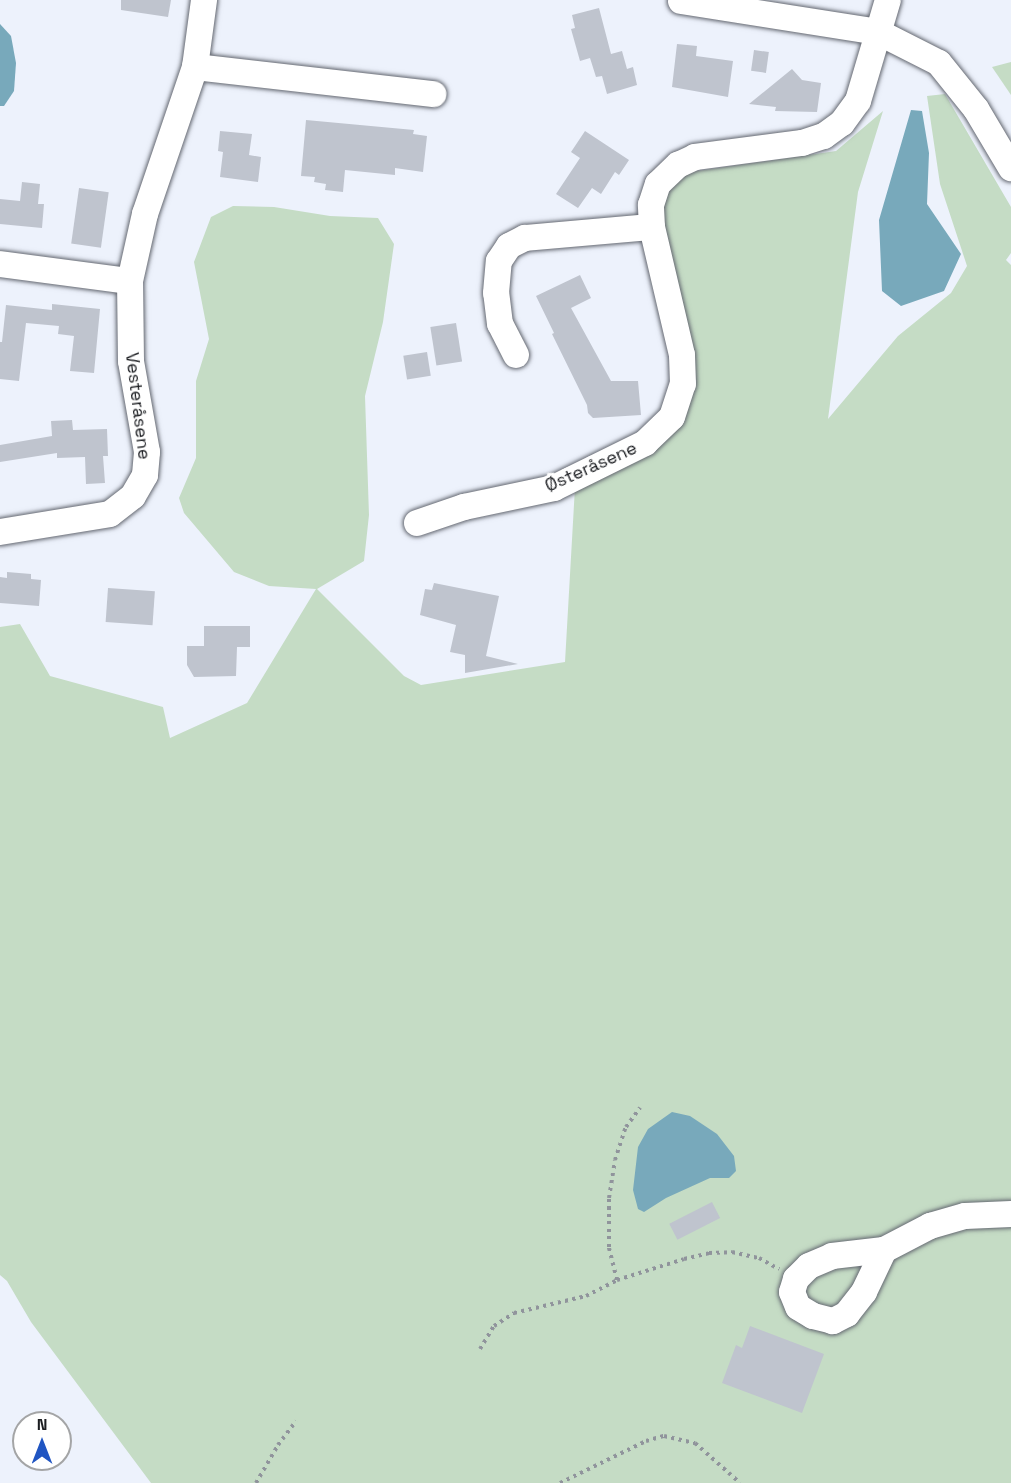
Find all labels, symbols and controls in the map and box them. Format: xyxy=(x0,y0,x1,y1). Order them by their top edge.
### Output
street label: Vesteråsene xyxy=(121,351,155,461)
street label: Østeråsene xyxy=(542,437,640,497)
north arrow xyxy=(12,1411,72,1471)
text: N xyxy=(37,1414,47,1435)

